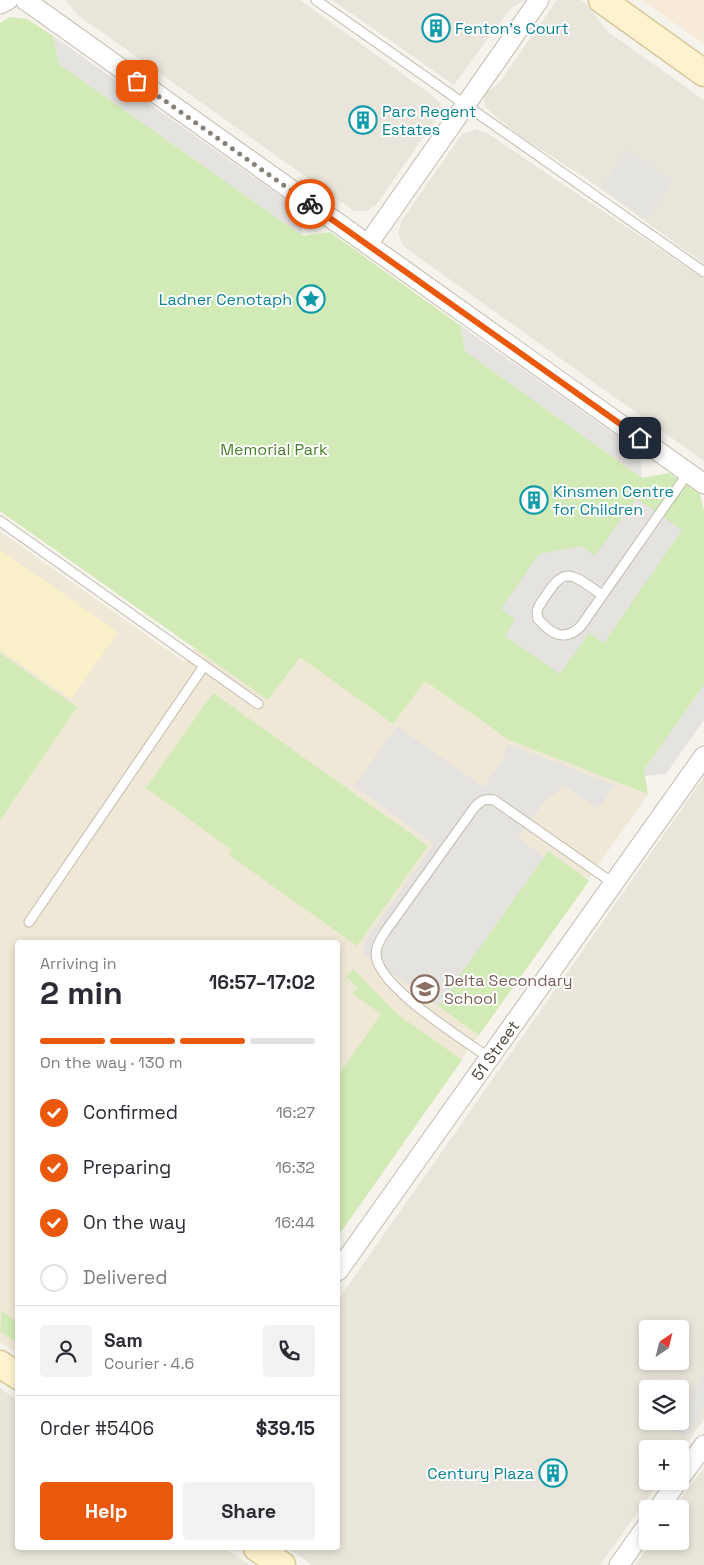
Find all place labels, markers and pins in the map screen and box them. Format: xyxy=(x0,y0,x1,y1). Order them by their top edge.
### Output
building icon: Fenton's Court xyxy=(421,13,451,43)
place label: Fenton's Court xyxy=(455,18,569,39)
pin xyxy=(116,60,158,102)
place label: Parc Regent Estates xyxy=(382,101,476,140)
building icon: Parc Regent Estates xyxy=(348,105,378,135)
place icon: Ladner Cenotaph xyxy=(296,284,326,314)
place label: Ladner Cenotaph xyxy=(159,289,292,310)
pin xyxy=(619,417,661,459)
place label: Kinsmen Centre for Children xyxy=(553,481,674,520)
building icon: Kinsmen Centre for Children xyxy=(519,485,549,515)
place label: Delta Secondary School xyxy=(444,970,573,1009)
school or university icon: Delta Secondary School xyxy=(410,974,440,1004)
building icon: Century Plaza xyxy=(538,1458,568,1488)
place label: Century Plaza xyxy=(427,1463,534,1484)

